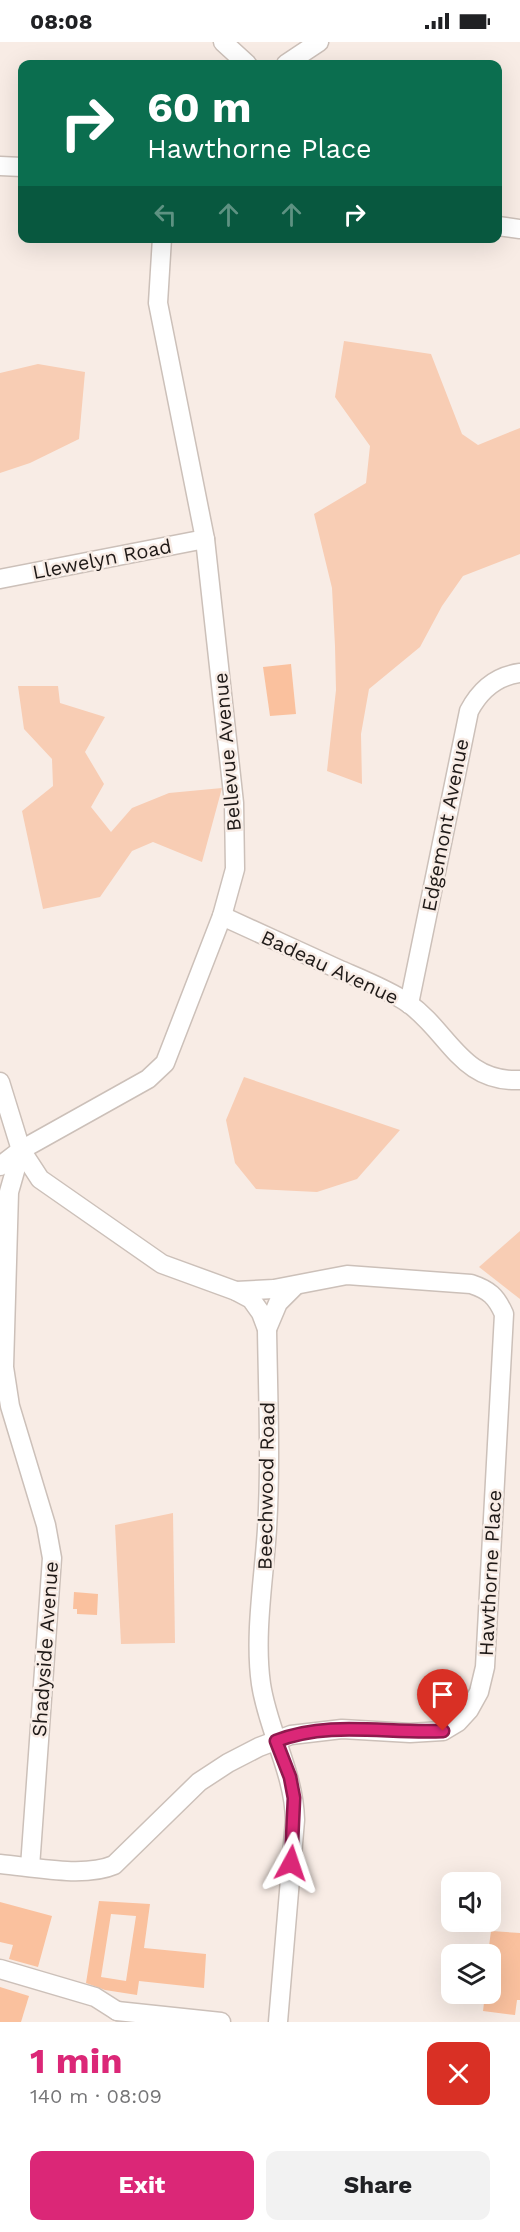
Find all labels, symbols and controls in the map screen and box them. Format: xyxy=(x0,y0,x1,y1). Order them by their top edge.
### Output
text: 08:08 xyxy=(30,9,93,34)
text: 60 m xyxy=(147,83,251,132)
icon: right xyxy=(48,84,126,162)
text: Hawthorne Place xyxy=(147,133,372,165)
icon: left xyxy=(149,198,182,231)
icon: ahead xyxy=(212,198,245,231)
icon: ahead xyxy=(275,198,308,231)
icon: right xyxy=(338,198,371,231)
street label: Llewelyn Road xyxy=(30,534,174,584)
street label: Bellevue Avenue xyxy=(208,672,246,832)
street label: Edgemont Avenue xyxy=(416,737,474,913)
street label: Badeau Avenue xyxy=(257,925,403,1009)
street label: Beechwood Road xyxy=(253,1402,279,1570)
street label: Hawthorne Place xyxy=(474,1489,506,1657)
street label: Shadyside Avenue xyxy=(27,1560,63,1738)
pin xyxy=(417,1669,468,1731)
icon: arrive xyxy=(426,1678,459,1711)
position arrow xyxy=(259,1831,323,1895)
map controls xyxy=(441,1872,501,2004)
button: sound xyxy=(441,1872,501,1932)
button: layers xyxy=(441,1944,501,2004)
text: 1 min xyxy=(30,2040,122,2082)
button: close xyxy=(427,2042,490,2105)
text: 140 m · 08:09 xyxy=(30,2084,162,2108)
button: Exit xyxy=(30,2151,254,2220)
button: Share xyxy=(266,2151,490,2220)

